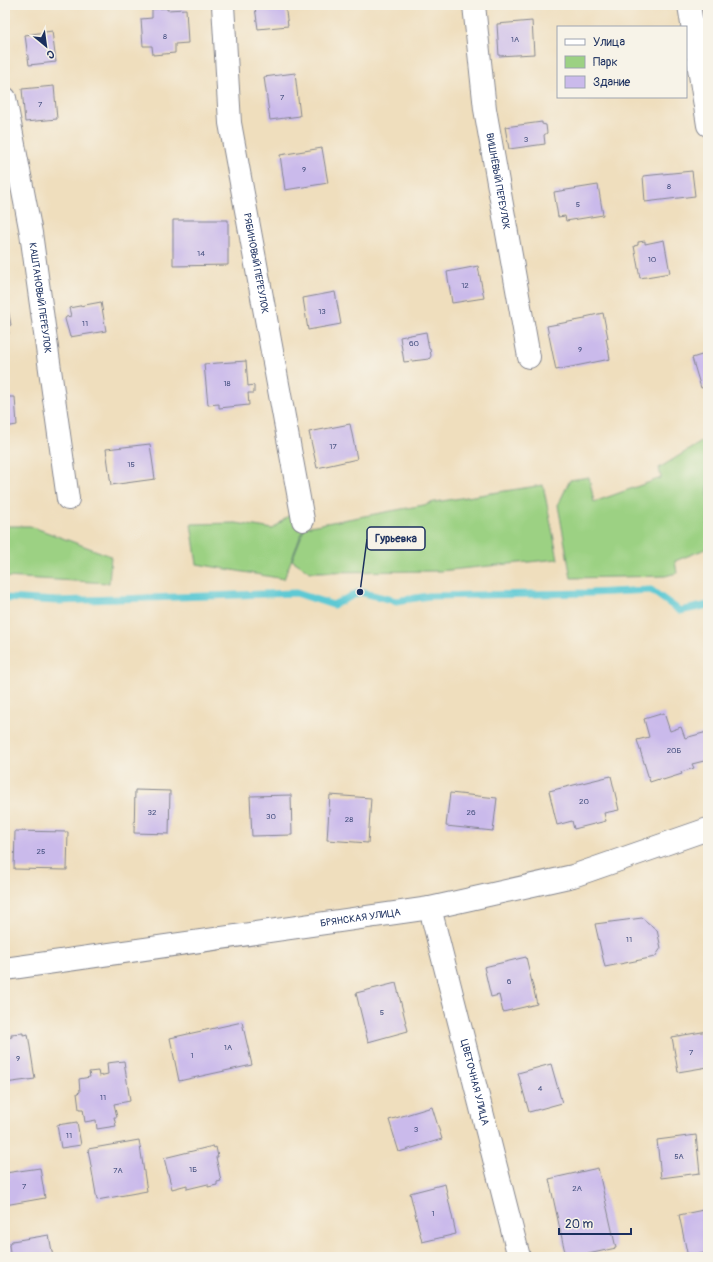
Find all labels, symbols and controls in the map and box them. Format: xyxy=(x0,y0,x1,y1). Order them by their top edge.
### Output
north arrow xyxy=(26,26,66,66)
legend xyxy=(557,26,687,98)
house number: 8 xyxy=(163,32,167,41)
house number: 1А xyxy=(511,35,519,44)
text: Улица xyxy=(593,35,625,50)
text: С xyxy=(44,47,57,62)
text: Парк xyxy=(593,55,618,70)
text: Здание xyxy=(593,75,630,90)
house number: 7 xyxy=(280,93,285,102)
house number: 7 xyxy=(38,100,43,109)
street label: ВИШНЁВЫЙ ПЕРЕУЛОК xyxy=(483,132,512,231)
house number: 3 xyxy=(524,135,529,144)
house number: 9 xyxy=(302,165,306,174)
house number: 8 xyxy=(667,182,671,191)
house number: 5 xyxy=(576,200,580,209)
street label: РЯБИНОВЫЙ ПЕРЕУЛОК xyxy=(241,212,271,315)
street label: КАШТАНОВЫЙ ПЕРЕУЛОК xyxy=(26,242,54,354)
house number: 14 xyxy=(197,249,205,258)
house number: 10 xyxy=(648,255,657,264)
house number: 12 xyxy=(461,281,469,290)
house number: 13 xyxy=(318,307,326,316)
house number: 11 xyxy=(82,319,88,328)
house number: 60 xyxy=(409,339,420,348)
house number: 9 xyxy=(578,345,582,354)
house number: 18 xyxy=(223,379,231,388)
house number: 17 xyxy=(329,442,337,451)
house number: 15 xyxy=(127,460,135,469)
callout: Гурьевка xyxy=(367,527,425,550)
text: Гурьевка xyxy=(375,532,417,545)
house number: 20Б xyxy=(667,746,682,755)
house number: 20 xyxy=(579,797,590,806)
house number: 32 xyxy=(148,808,157,817)
house number: 26 xyxy=(466,808,476,817)
house number: 30 xyxy=(266,812,276,821)
house number: 28 xyxy=(345,815,353,824)
house number: 25 xyxy=(37,847,45,856)
street label: БРЯНСКАЯ УЛИЦА xyxy=(319,906,402,930)
house number: 11 xyxy=(626,935,632,944)
house number: 6 xyxy=(507,977,512,986)
house number: 5 xyxy=(380,1008,384,1017)
street label: ЦВЕТОЧНАЯ УЛИЦА xyxy=(458,1038,491,1127)
house number: 1А xyxy=(224,1043,232,1052)
house number: 7 xyxy=(689,1048,694,1057)
house number: 1 xyxy=(190,1051,194,1060)
house number: 9 xyxy=(16,1054,20,1063)
house number: 4 xyxy=(538,1084,543,1093)
house number: 11 xyxy=(100,1093,106,1102)
house number: 3 xyxy=(414,1125,419,1134)
house number: 11 xyxy=(66,1131,72,1140)
house number: 5А xyxy=(674,1152,684,1161)
house number: 1Б xyxy=(189,1165,197,1174)
house number: 7А xyxy=(113,1166,123,1175)
house number: 7 xyxy=(22,1182,27,1191)
house number: 2А xyxy=(572,1184,582,1193)
house number: 1 xyxy=(431,1209,435,1218)
scale bar xyxy=(559,1210,631,1236)
text: 20 m xyxy=(565,1217,594,1232)

